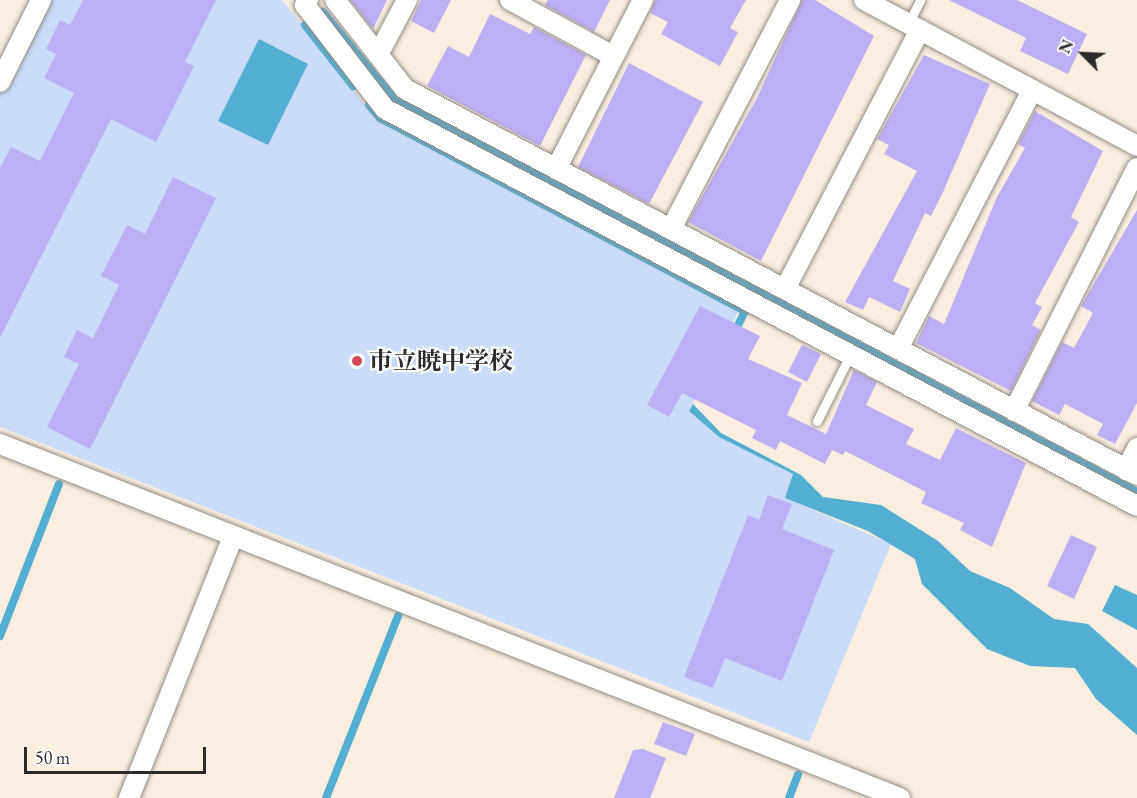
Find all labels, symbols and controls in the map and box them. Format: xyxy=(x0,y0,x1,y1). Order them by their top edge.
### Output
north arrow xyxy=(1053,24,1113,84)
text: N xyxy=(1054,36,1078,57)
place label: 市立暁中学校 xyxy=(369,347,513,375)
marker: 市立暁中学校 xyxy=(350,354,364,368)
scale bar xyxy=(27,735,208,773)
text: 50 m xyxy=(35,746,70,769)

